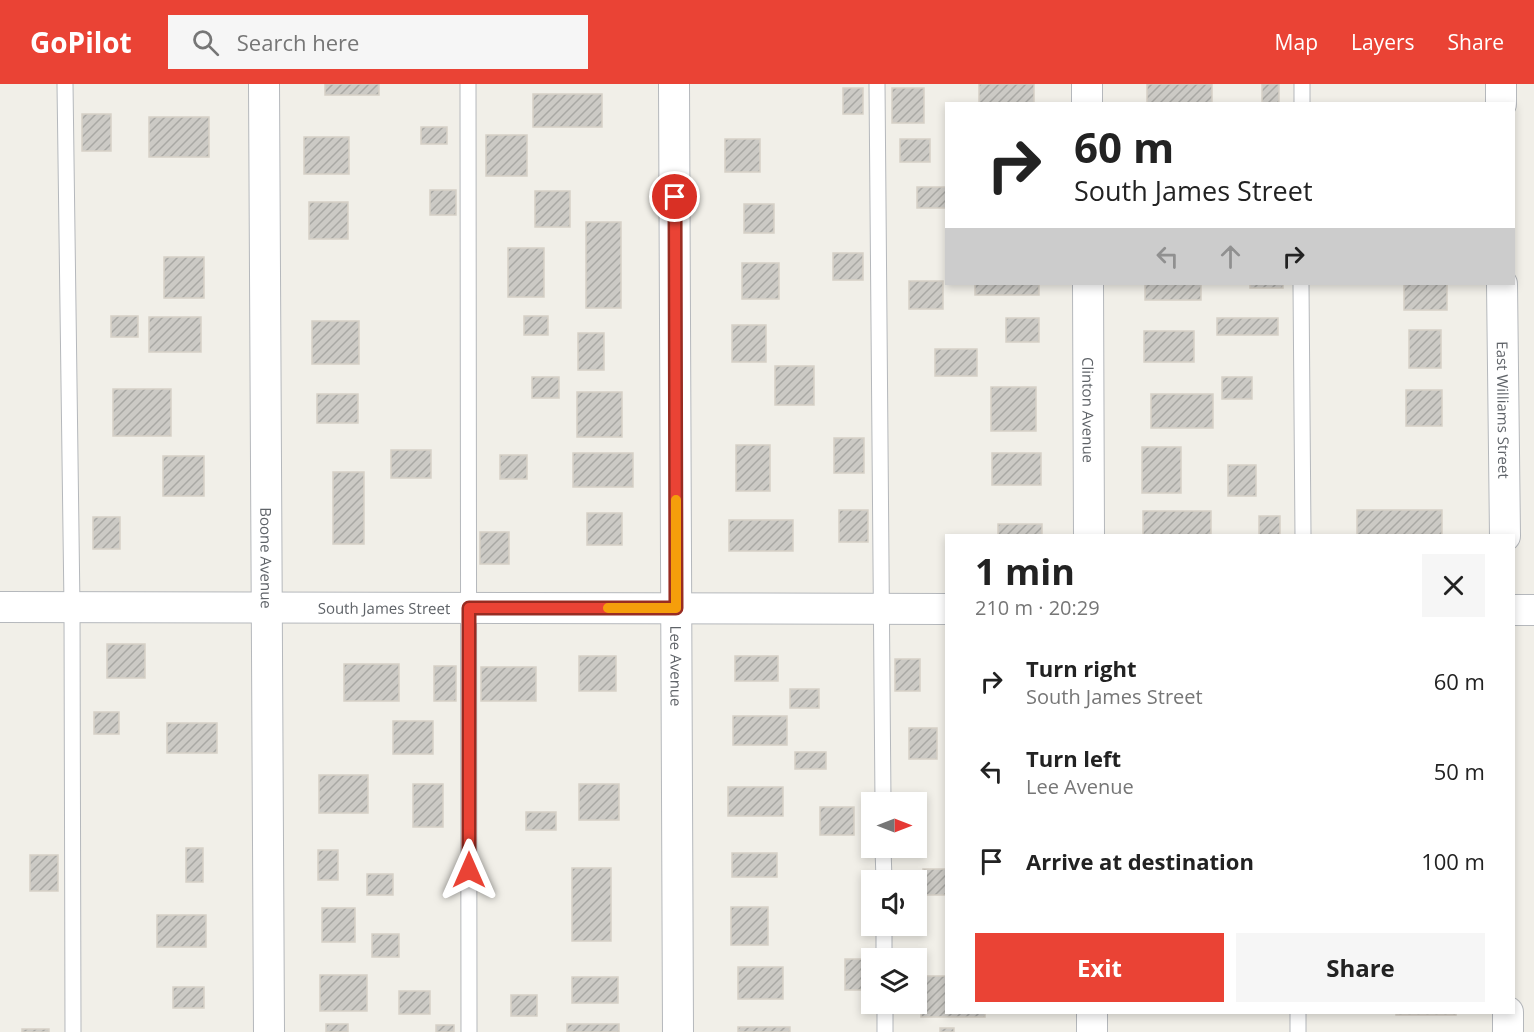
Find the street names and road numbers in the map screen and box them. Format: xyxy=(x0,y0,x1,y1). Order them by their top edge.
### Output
street label: East Williams Street xyxy=(1493,341,1514,479)
street label: Clinton Avenue xyxy=(1078,357,1099,463)
street label: Boone Avenue xyxy=(256,507,277,609)
street label: South James Street xyxy=(318,598,450,618)
street label: Lee Avenue xyxy=(666,625,687,706)

